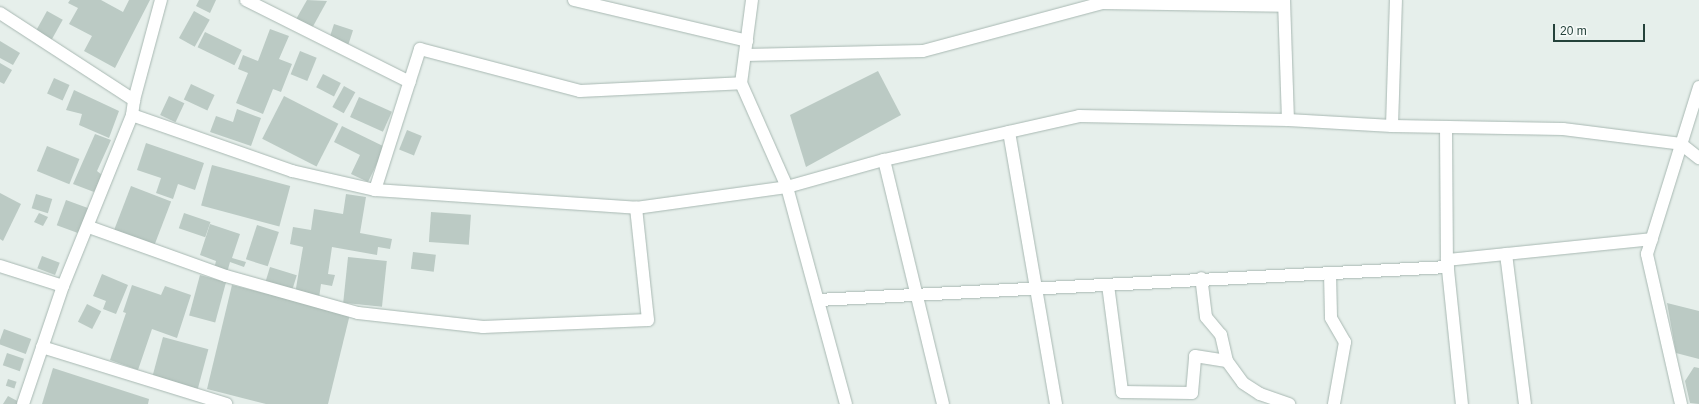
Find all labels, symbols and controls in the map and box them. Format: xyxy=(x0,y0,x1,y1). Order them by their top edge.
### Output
scale bar xyxy=(1555,16,1647,42)
text: 20 m xyxy=(1560,24,1587,38)

